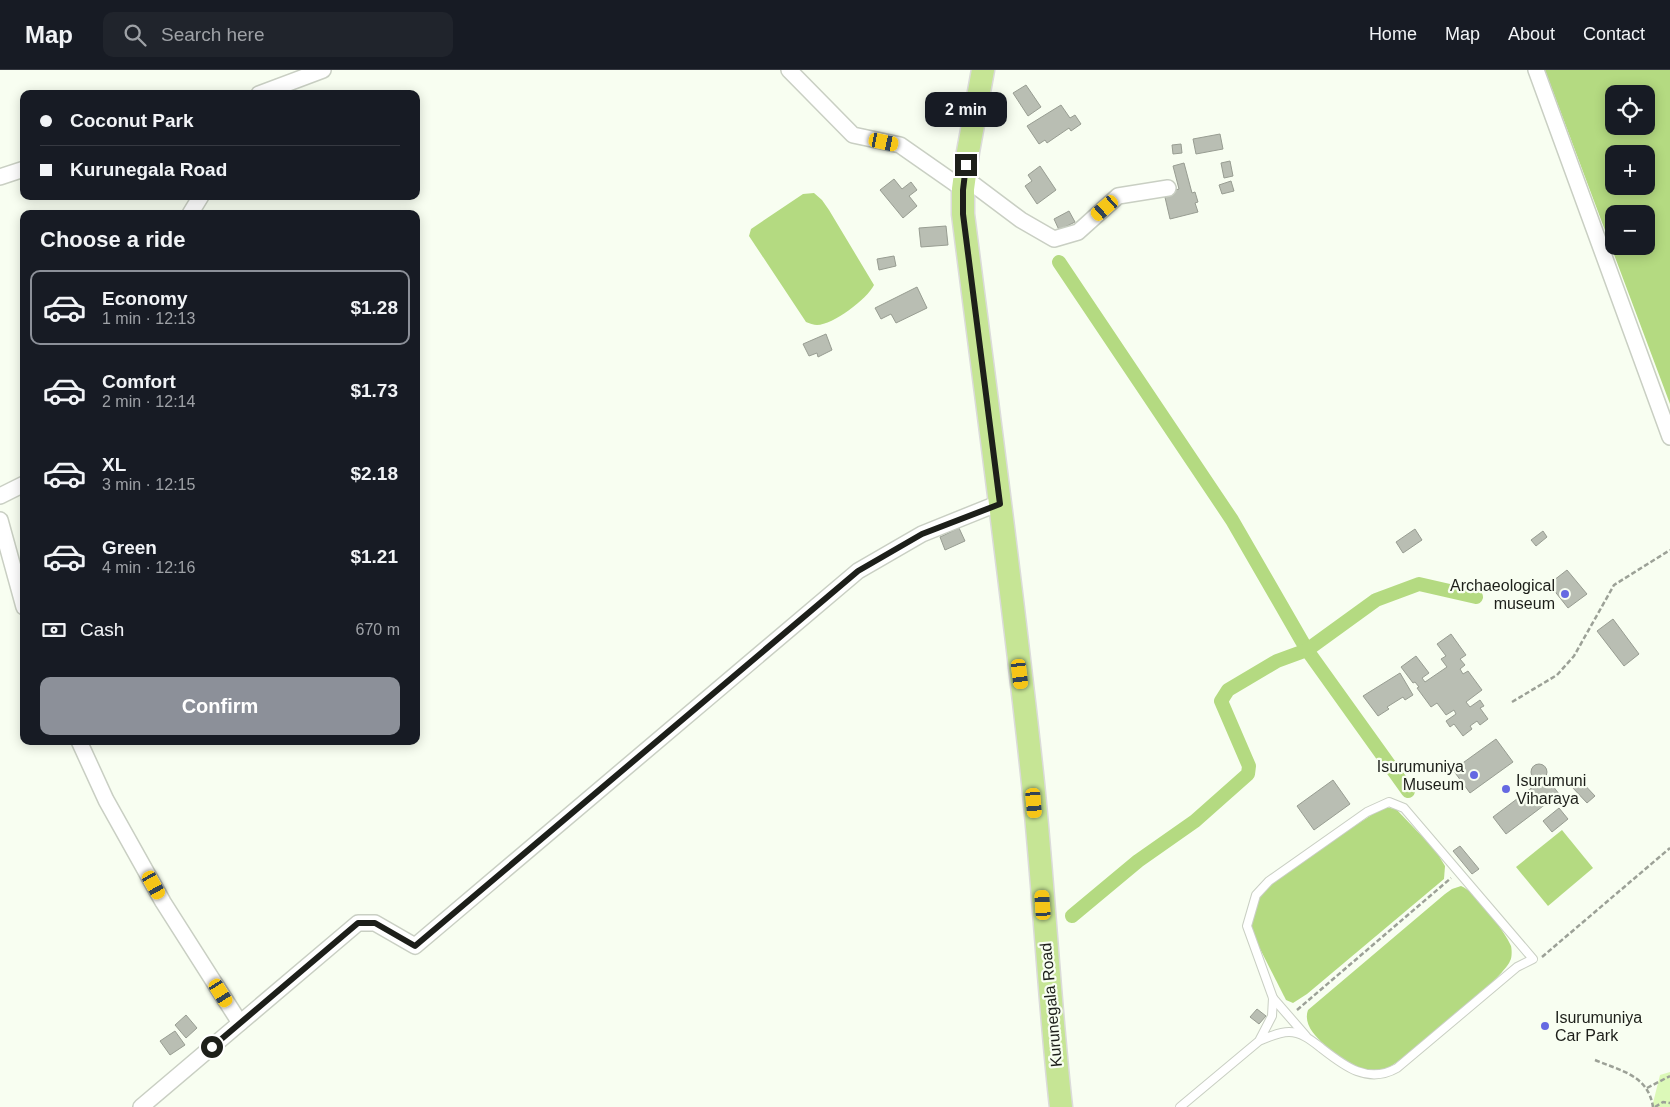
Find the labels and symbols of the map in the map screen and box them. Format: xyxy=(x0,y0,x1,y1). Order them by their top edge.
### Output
callout: 2 min xyxy=(925,92,1007,128)
car xyxy=(867,132,900,152)
route end xyxy=(955,154,977,176)
car xyxy=(1088,192,1121,224)
place label: Archaeological museum xyxy=(1450,577,1555,612)
marker: Archaeological museum xyxy=(1559,588,1571,600)
car xyxy=(1010,658,1029,690)
place label: Isurumuniya Museum xyxy=(1377,758,1464,793)
marker: Isurumuniya Museum xyxy=(1468,769,1480,781)
place label: Isurumuni Viharaya xyxy=(1516,772,1586,807)
marker: Isurumuni Viharaya xyxy=(1500,783,1512,795)
car xyxy=(1025,787,1042,819)
car xyxy=(140,868,167,902)
car xyxy=(1034,890,1051,920)
street label: Kurunegala Road xyxy=(1037,942,1065,1068)
car xyxy=(206,976,235,1010)
place label: Isurumuniya Car Park xyxy=(1555,1009,1642,1044)
marker: Isurumuniya Car Park xyxy=(1539,1020,1551,1032)
route start xyxy=(201,1036,223,1058)

